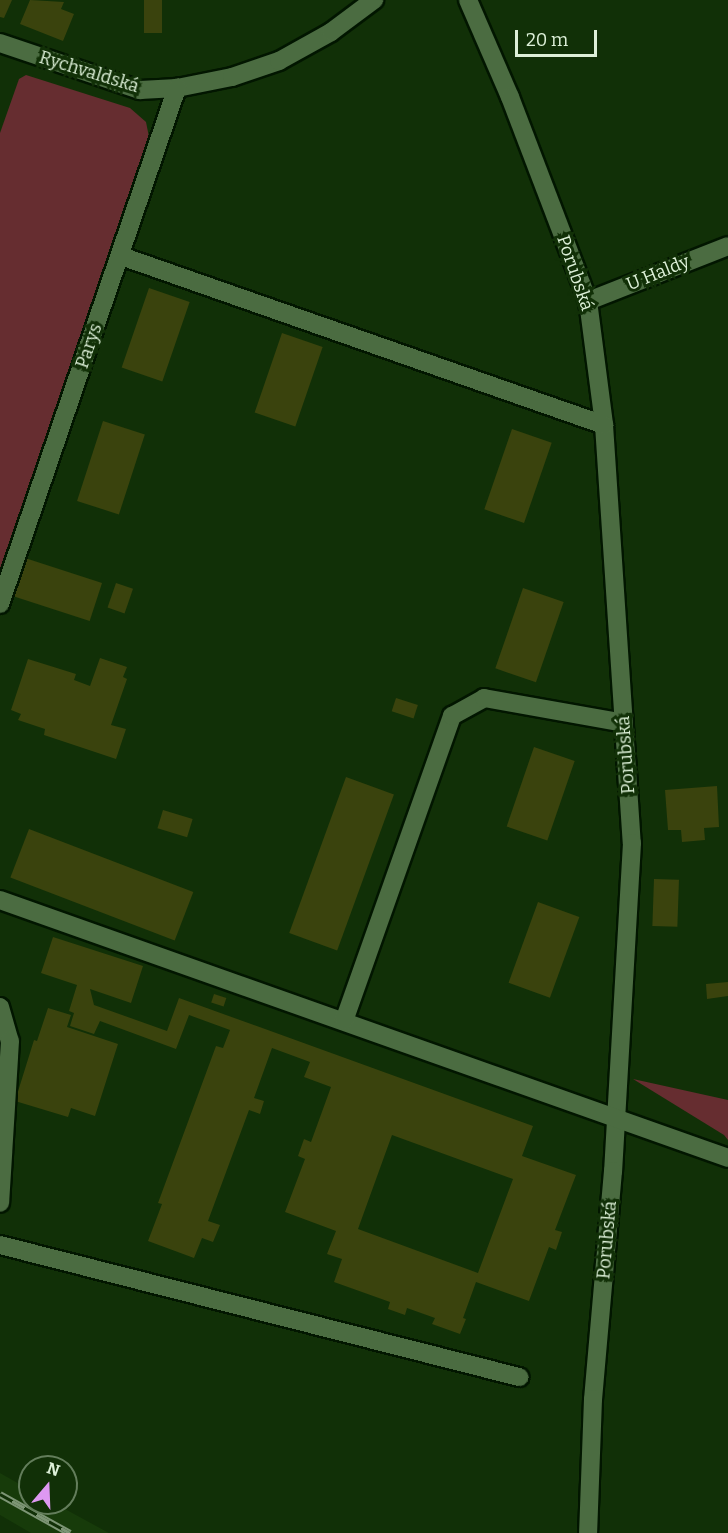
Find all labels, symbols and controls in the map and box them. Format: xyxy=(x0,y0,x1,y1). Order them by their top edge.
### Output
scale bar xyxy=(518,18,600,56)
text: 20 m xyxy=(526,29,568,51)
street label: Rychvaldská xyxy=(37,47,141,97)
street label: Porubská xyxy=(552,232,598,314)
street label: U Haldy xyxy=(623,251,693,295)
street label: Parys xyxy=(71,321,107,371)
street label: Porubská xyxy=(612,715,640,795)
street label: Porubská xyxy=(593,1200,621,1280)
north arrow xyxy=(18,1455,78,1515)
text: N xyxy=(44,1458,62,1480)

